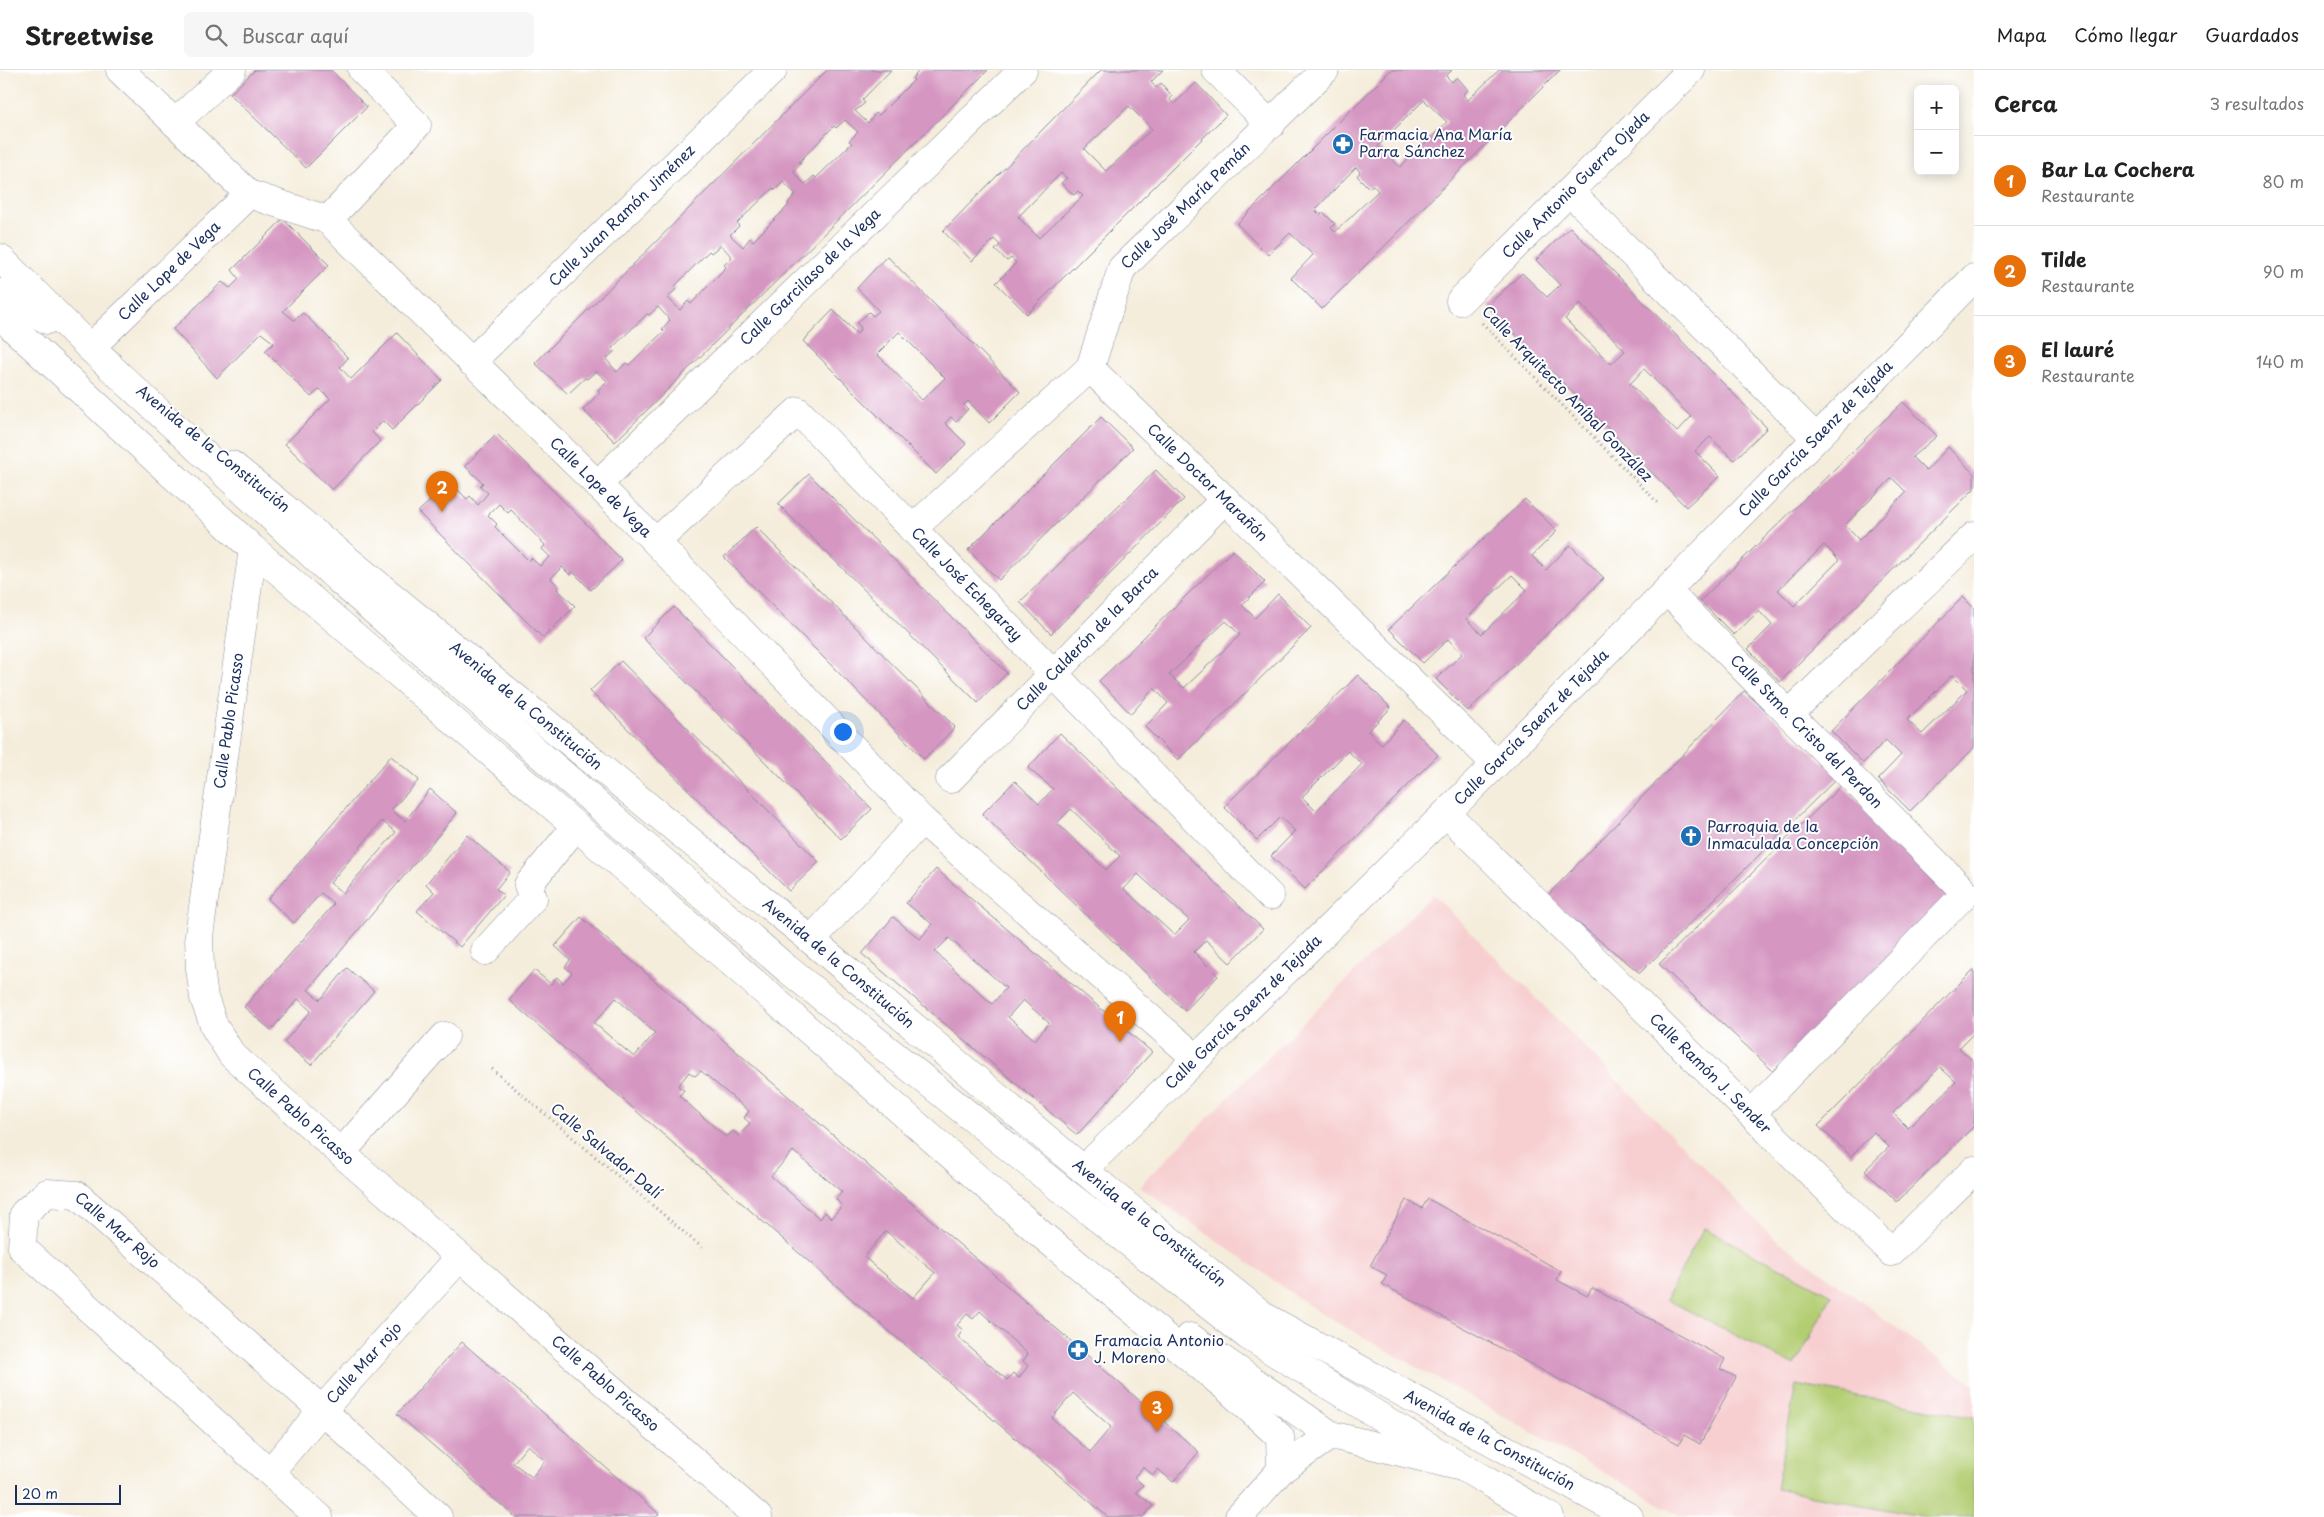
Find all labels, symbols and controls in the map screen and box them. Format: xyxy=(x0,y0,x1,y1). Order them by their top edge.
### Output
search box xyxy=(184,12,534,57)
text: Streetwise xyxy=(25,17,154,53)
icon: search xyxy=(202,21,230,49)
text: Buscar aquí xyxy=(242,21,349,49)
text: Mapa xyxy=(1997,21,2046,48)
text: Cómo llegar xyxy=(2074,21,2177,48)
text: Guardados xyxy=(2205,21,2299,48)
map controls xyxy=(1914,85,1959,175)
button: + xyxy=(1914,85,1959,130)
text: Cerca xyxy=(1994,87,2058,119)
text: 3 resultados xyxy=(2209,91,2304,115)
street label: Calle Antonio Guerra Ojeda xyxy=(1496,104,1655,263)
place label: Farmacia Ana María Parra Sánchez xyxy=(1359,122,1513,162)
button: − xyxy=(1914,130,1959,175)
pharmacy icon: Farmacia Ana María Parra Sánchez xyxy=(1331,132,1355,156)
street label: Calle José María Pemán xyxy=(1115,136,1255,274)
street label: Calle Juan Ramón Jiménez xyxy=(543,139,699,291)
text: Bar La Cochera xyxy=(2041,155,2195,183)
text: 1 xyxy=(2006,169,2014,193)
text: 80 m xyxy=(2262,169,2304,193)
text: Restaurante xyxy=(2041,183,2135,207)
street label: Calle Garcilaso de la Vega xyxy=(734,201,886,350)
street label: Calle Lope de Vega xyxy=(112,214,225,325)
text: Tilde xyxy=(2041,245,2086,273)
text: 2 xyxy=(2004,259,2016,283)
text: 90 m xyxy=(2263,259,2304,283)
text: Restaurante xyxy=(2041,273,2135,297)
street label: Calle Arquitecto Aníbal González xyxy=(1477,300,1659,486)
text: El lauré xyxy=(2041,335,2114,363)
text: 3 xyxy=(2005,349,2015,373)
text: 140 m xyxy=(2256,349,2304,373)
street label: Calle García Saenz de Tejada xyxy=(1732,354,1898,522)
text: Restaurante xyxy=(2041,363,2135,387)
street label: Avenida de la Constitución xyxy=(132,379,296,517)
street label: Calle Doctor Marañón xyxy=(1143,417,1274,546)
street label: Calle Lope de Vega xyxy=(545,431,658,542)
pin: 2 xyxy=(426,471,458,512)
street label: Calle José Echegaray xyxy=(907,521,1029,645)
street label: Calle Calderón de la Barca xyxy=(1010,560,1163,716)
street label: Avenida de la Constitución xyxy=(445,635,608,775)
street label: Calle García Saenz de Tejada xyxy=(1448,643,1614,810)
street label: Calle Stmo. Cristo del Perdon xyxy=(1726,648,1889,813)
street label: Calle Pablo Picasso xyxy=(207,651,248,790)
your location xyxy=(830,719,856,745)
place label: Parroquia de la Inmaculada Concepción xyxy=(1707,814,1879,854)
church icon: Parroquia de la Inmaculada Concepción xyxy=(1679,824,1703,848)
street label: Avenida de la Constitución xyxy=(758,892,920,1033)
street label: Calle García Saenz de Tejada xyxy=(1159,928,1326,1094)
pin: 1 xyxy=(1104,1001,1136,1042)
street label: Calle Ramón J. Sender xyxy=(1645,1007,1778,1138)
street label: Calle Pablo Picasso xyxy=(243,1061,360,1170)
street label: Calle Salvador Dalí xyxy=(546,1096,668,1204)
street label: Avenida de la Constitución xyxy=(1068,1153,1232,1292)
street label: Calle Mar Rojo xyxy=(71,1185,166,1273)
street label: Calle Mar rojo xyxy=(320,1316,406,1408)
place label: Framacia Antonio J. Moreno xyxy=(1094,1328,1224,1368)
street label: Calle Pablo Picasso xyxy=(547,1329,665,1436)
pharmacy icon: Framacia Antonio J. Moreno xyxy=(1066,1338,1090,1362)
street label: Avenida de la Constitución xyxy=(1400,1383,1580,1495)
pin: 3 xyxy=(1141,1391,1173,1432)
scale bar xyxy=(15,1482,121,1505)
text: 20 m xyxy=(22,1483,58,1504)

